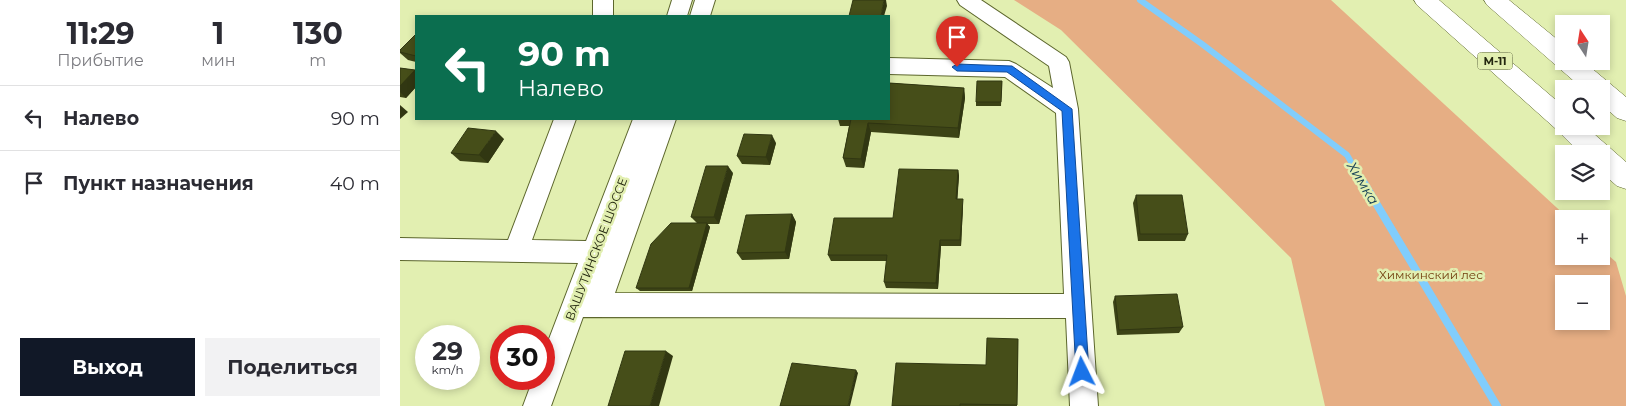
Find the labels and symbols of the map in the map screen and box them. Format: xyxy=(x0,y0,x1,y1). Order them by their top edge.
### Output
north arrow xyxy=(1555,15,1610,70)
pin xyxy=(936,16,978,67)
road number: М-11 xyxy=(1478,52,1512,70)
water label: Химка xyxy=(1343,157,1383,208)
street label: ВАШУТИНСКОЕ ШОССЕ xyxy=(562,175,630,322)
park label: Химкинский лес xyxy=(1379,267,1483,282)
speed limit sign: 30 xyxy=(490,325,555,390)
position arrow xyxy=(1055,345,1107,397)

